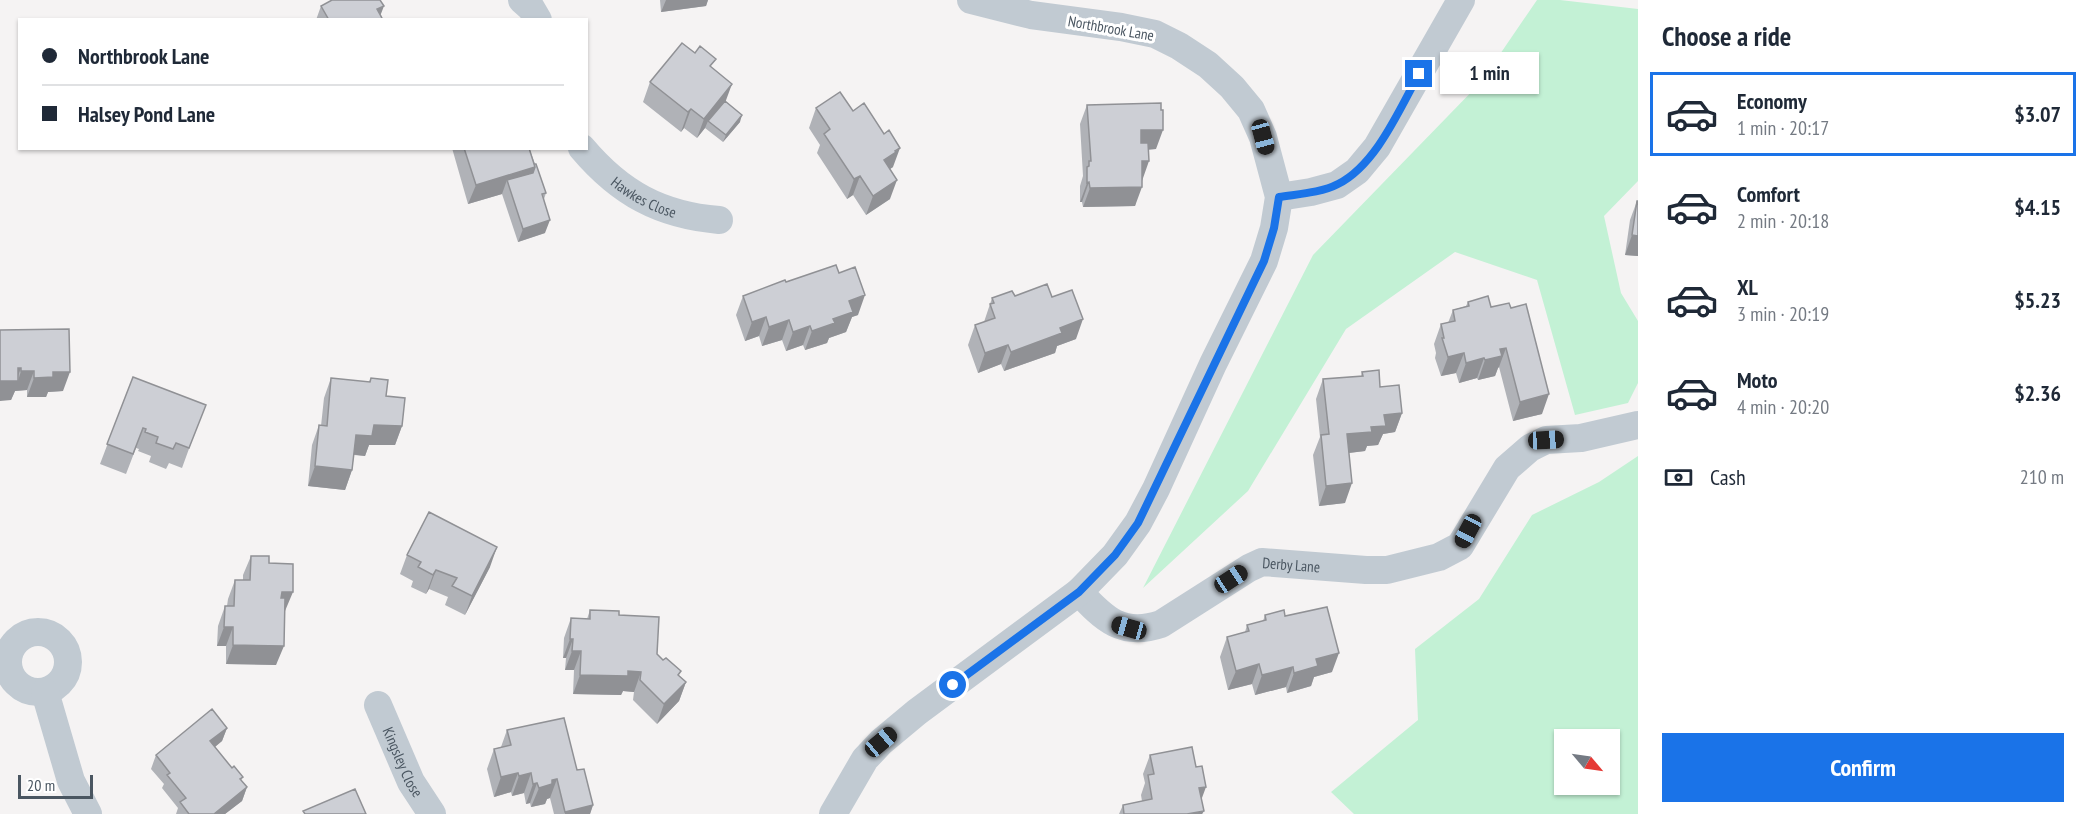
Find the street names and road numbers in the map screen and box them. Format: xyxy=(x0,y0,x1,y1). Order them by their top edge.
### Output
street label: Northbrook Lane xyxy=(1067,11,1155,45)
street label: Hawkes Close xyxy=(608,172,679,221)
street label: Derby Lane xyxy=(1262,553,1321,576)
street label: Kingsley Close xyxy=(379,724,428,800)

